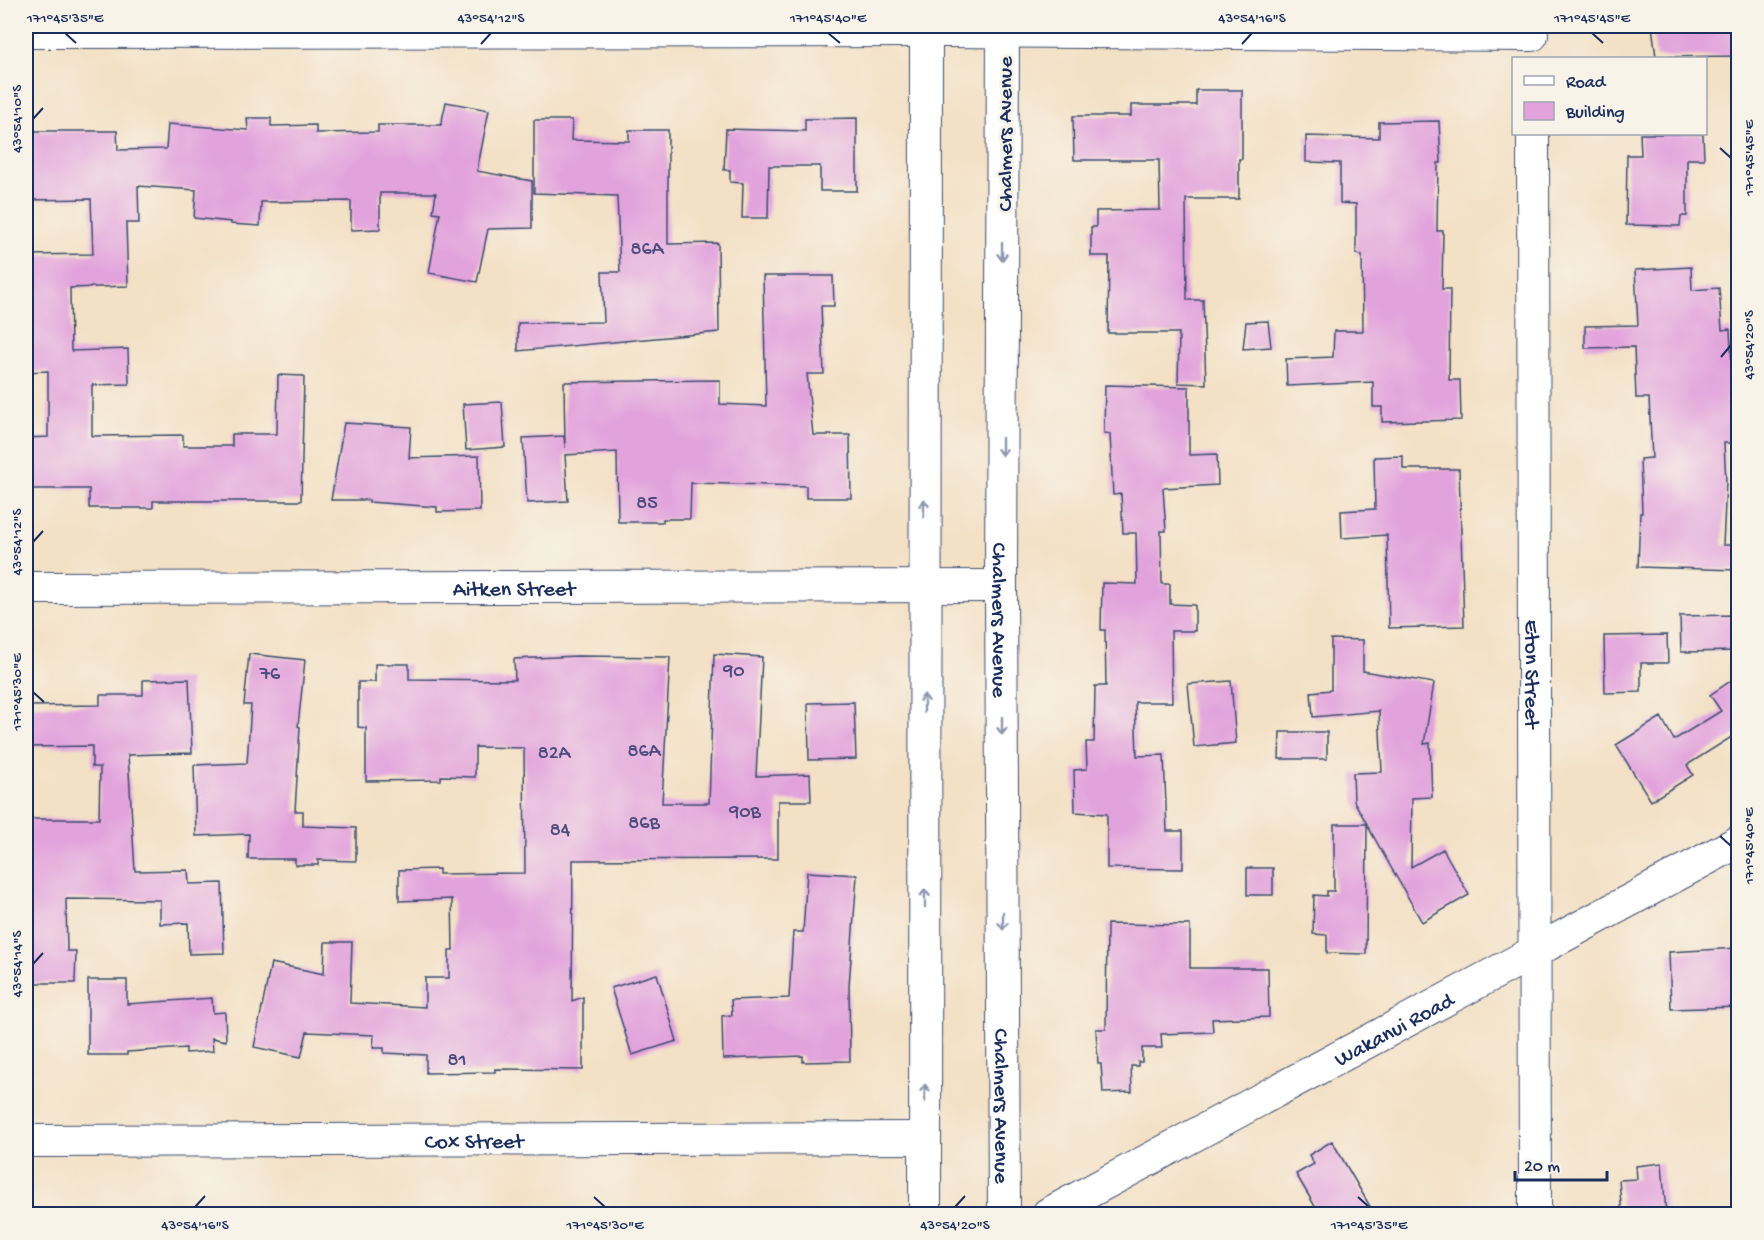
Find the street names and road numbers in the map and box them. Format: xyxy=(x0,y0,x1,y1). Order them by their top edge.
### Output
street label: Chalmers Avenue xyxy=(994,56,1020,212)
street label: Chalmers Avenue xyxy=(984,542,1011,698)
street label: Aitken Street xyxy=(453,578,577,604)
street label: Eton Street xyxy=(1517,620,1543,730)
street label: Wakanui Road xyxy=(1331,988,1461,1074)
street label: Chalmers Avenue xyxy=(986,1028,1013,1184)
street label: Cox Street xyxy=(425,1130,525,1157)

